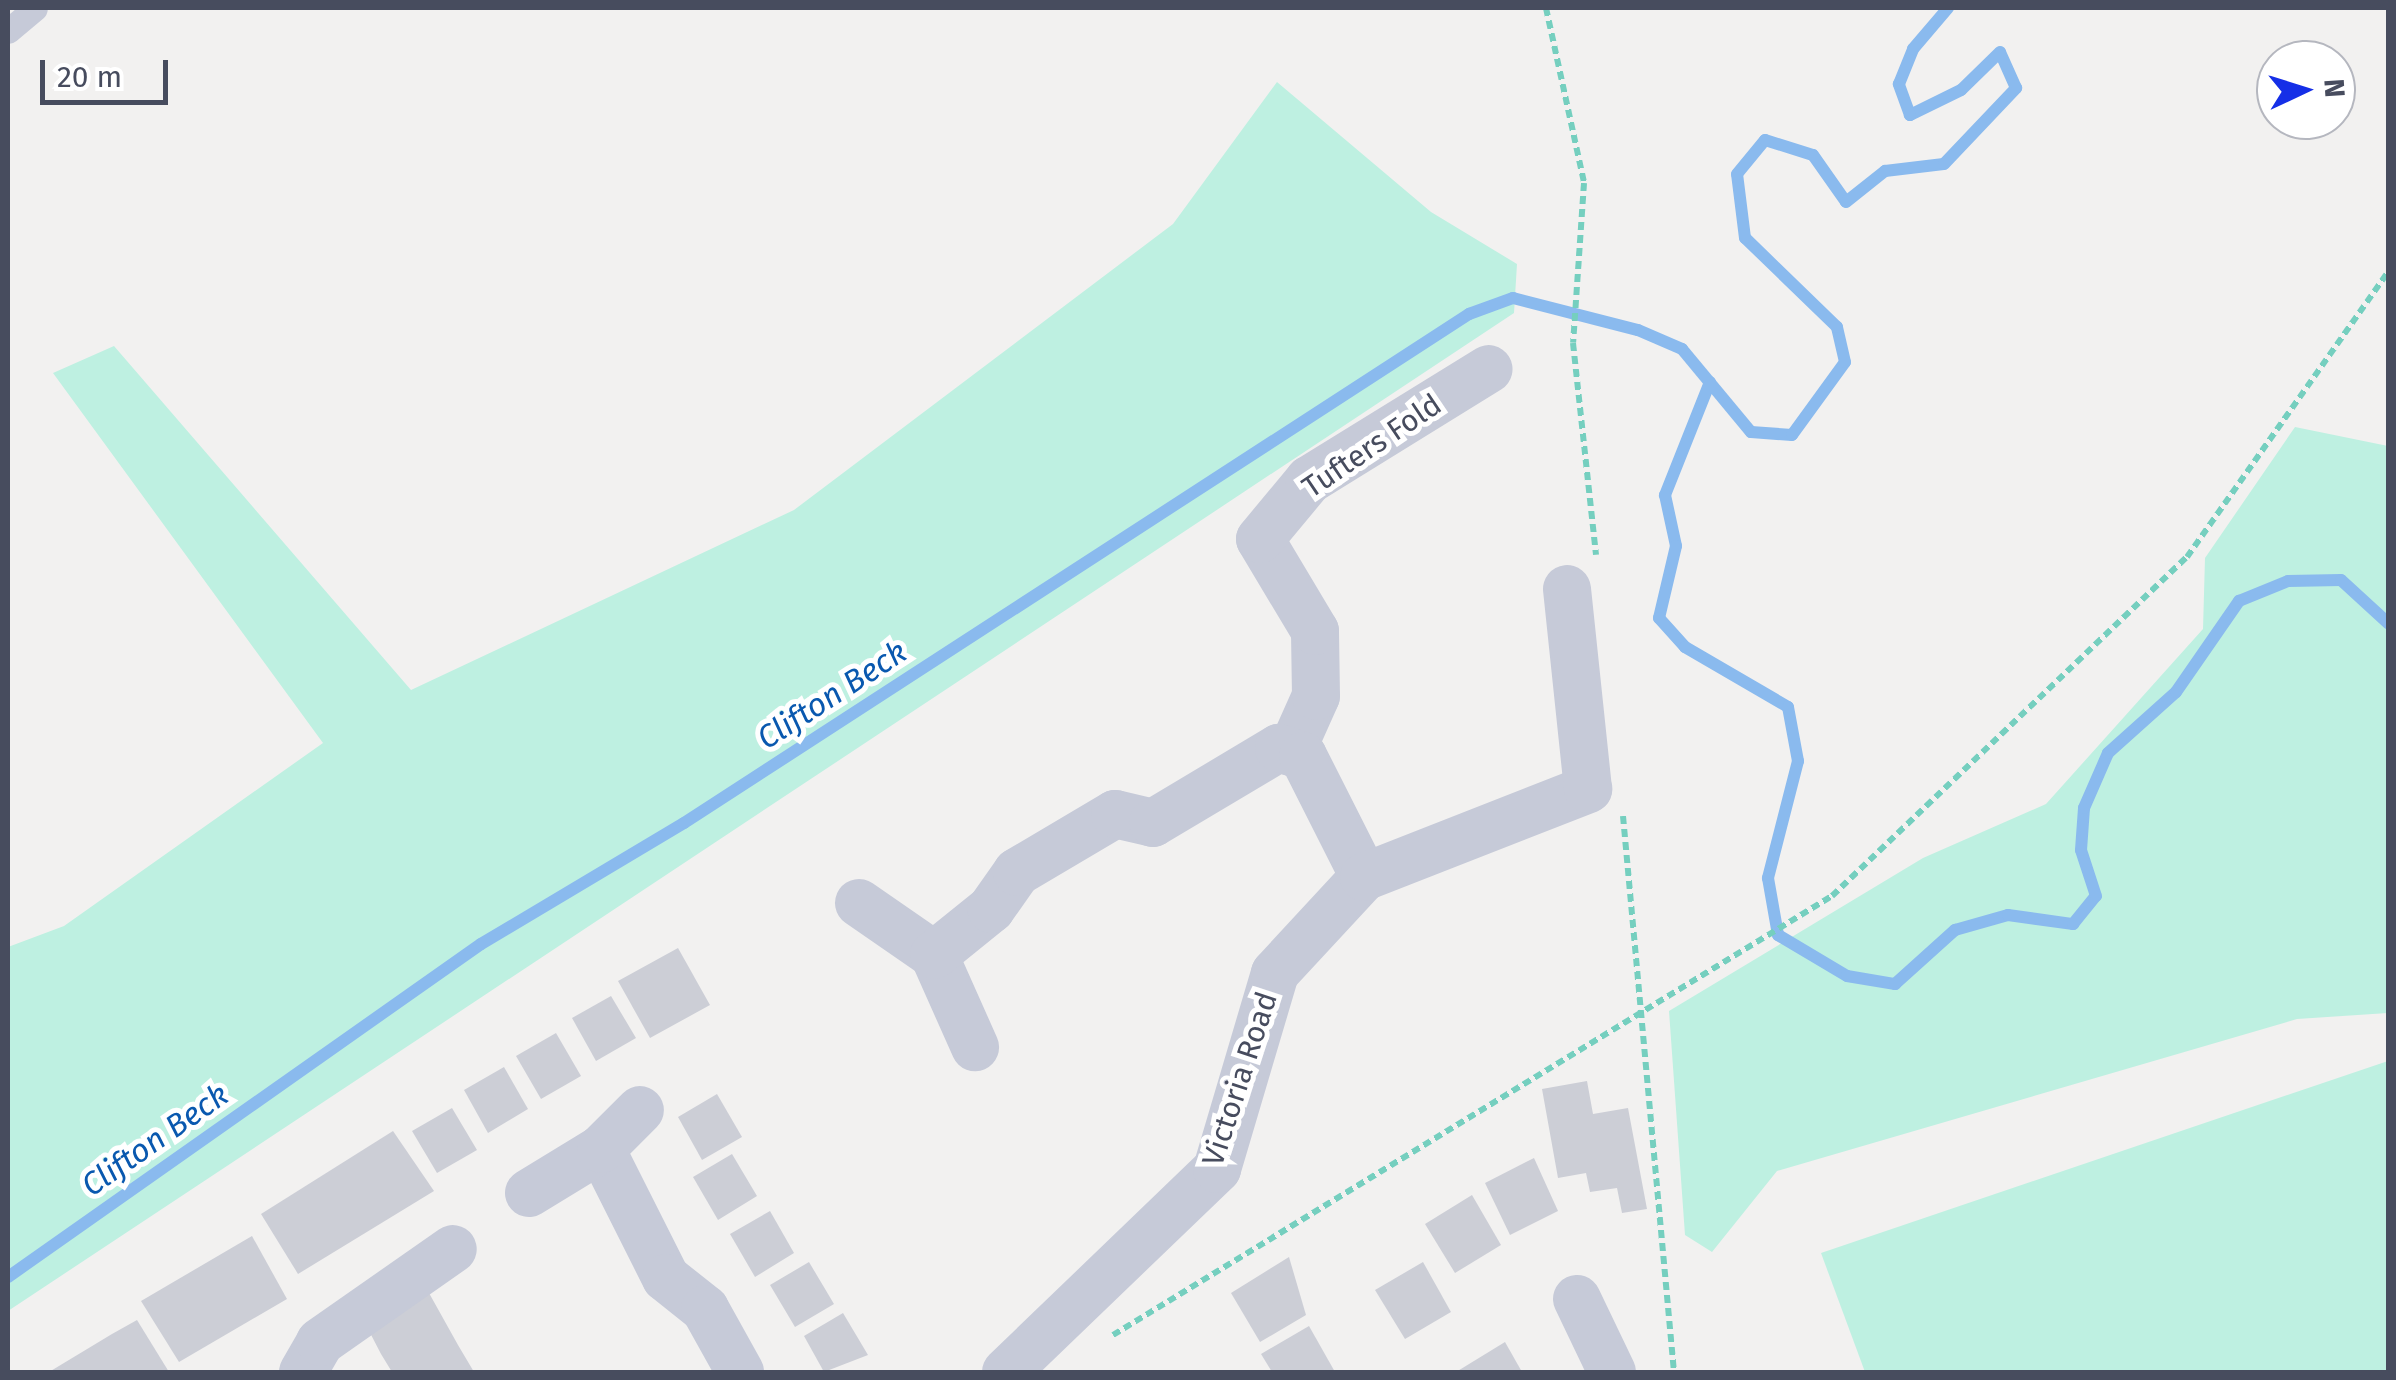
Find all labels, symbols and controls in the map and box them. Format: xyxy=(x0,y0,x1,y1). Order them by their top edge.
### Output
scale bar xyxy=(45,40,172,102)
north arrow xyxy=(2256,40,2356,140)
text: 20 m xyxy=(57,59,122,95)
text: N xyxy=(2317,78,2352,98)
street label: Tufters Fold xyxy=(1296,387,1448,505)
water label: Clifton Beck xyxy=(750,633,914,757)
street label: Victoria Road xyxy=(1195,987,1285,1171)
water label: Clifton Beck xyxy=(74,1075,236,1205)

